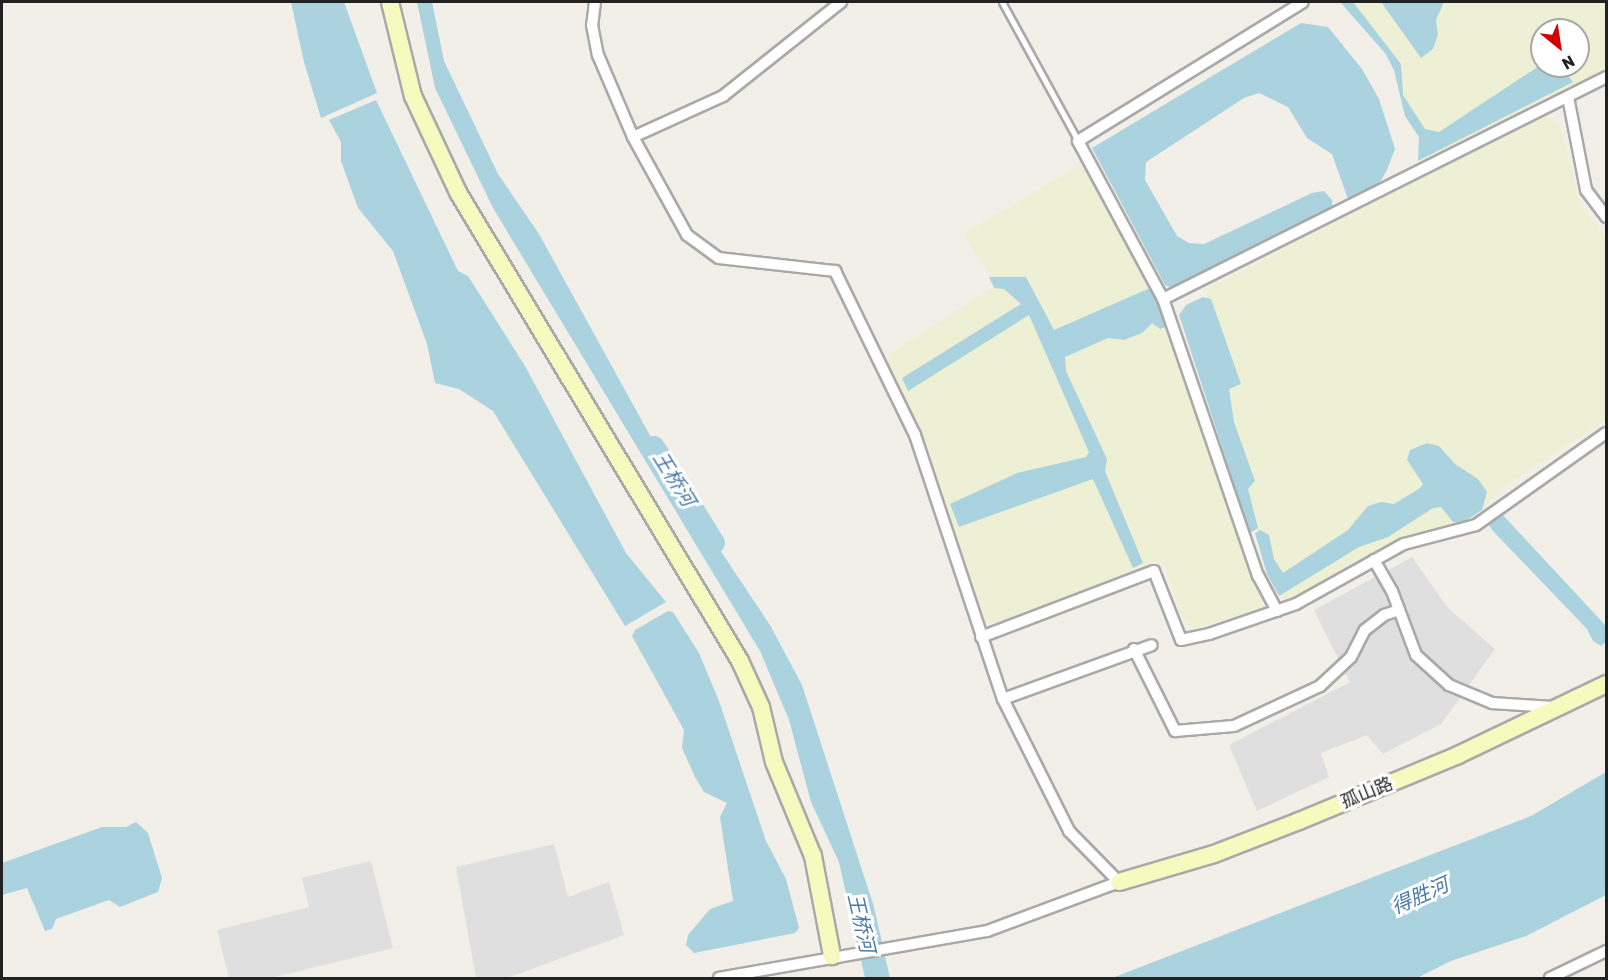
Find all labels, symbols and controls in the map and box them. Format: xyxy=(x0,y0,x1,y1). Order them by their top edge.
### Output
north arrow xyxy=(1530,18,1590,78)
text: N xyxy=(1559,51,1578,73)
water label: 王桥河 xyxy=(648,447,700,511)
street label: 孤山路 xyxy=(1338,773,1396,813)
water label: 得胜河 xyxy=(1388,873,1452,919)
water label: 王桥河 xyxy=(843,891,879,955)

